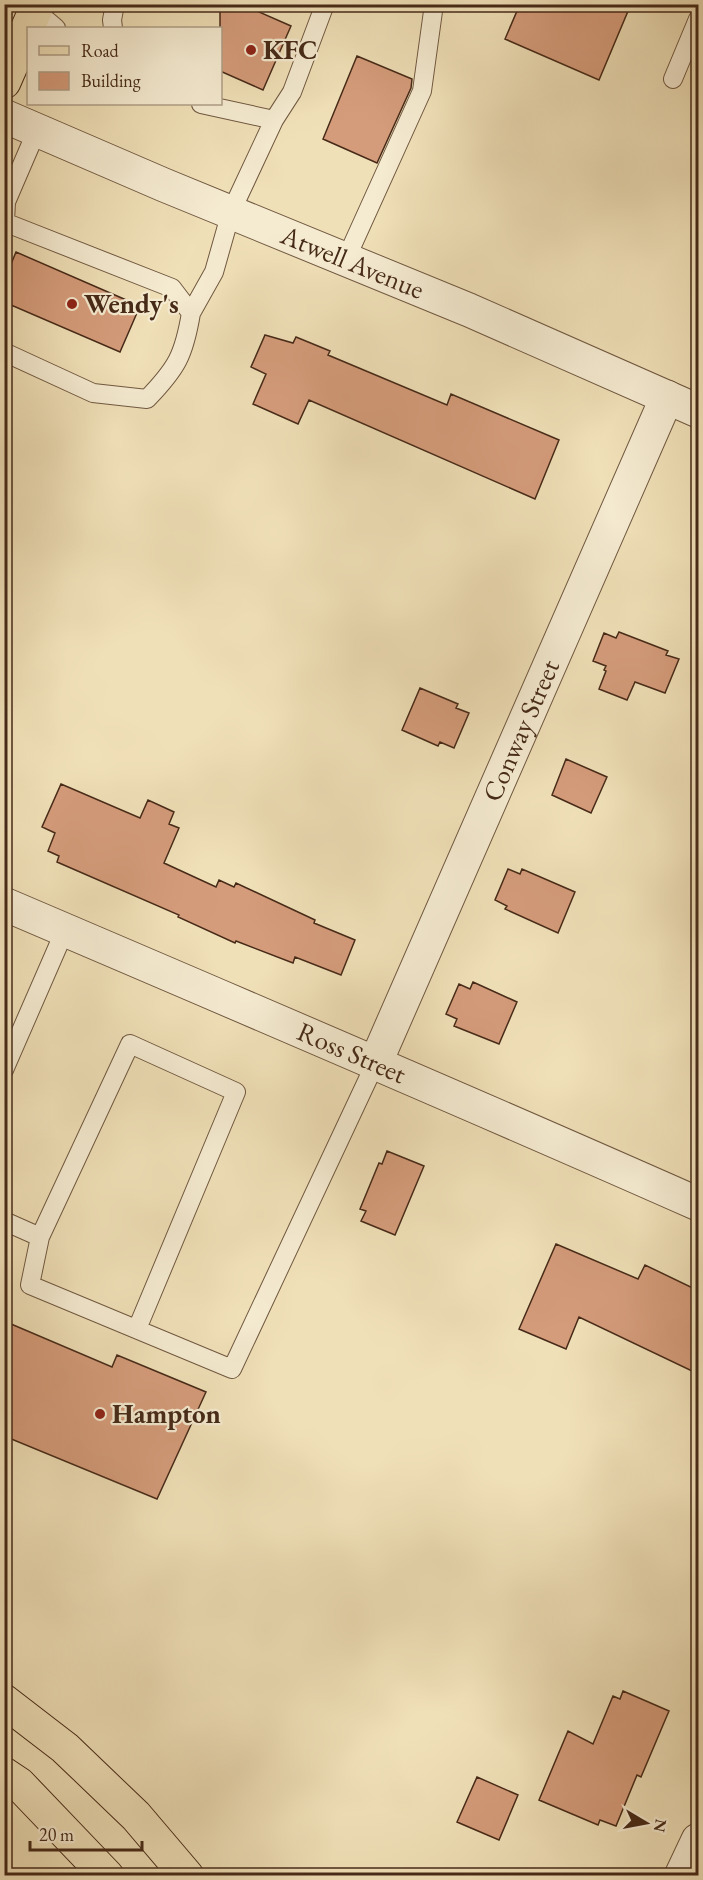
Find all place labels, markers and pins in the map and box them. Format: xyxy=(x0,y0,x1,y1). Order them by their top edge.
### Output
place label: KFC xyxy=(263,32,318,67)
marker: KFC xyxy=(244,43,258,57)
place label: Wendy's xyxy=(84,286,179,321)
marker: Wendy's xyxy=(65,297,79,311)
place label: Hampton xyxy=(112,1396,221,1431)
marker: Hampton xyxy=(93,1407,107,1421)

